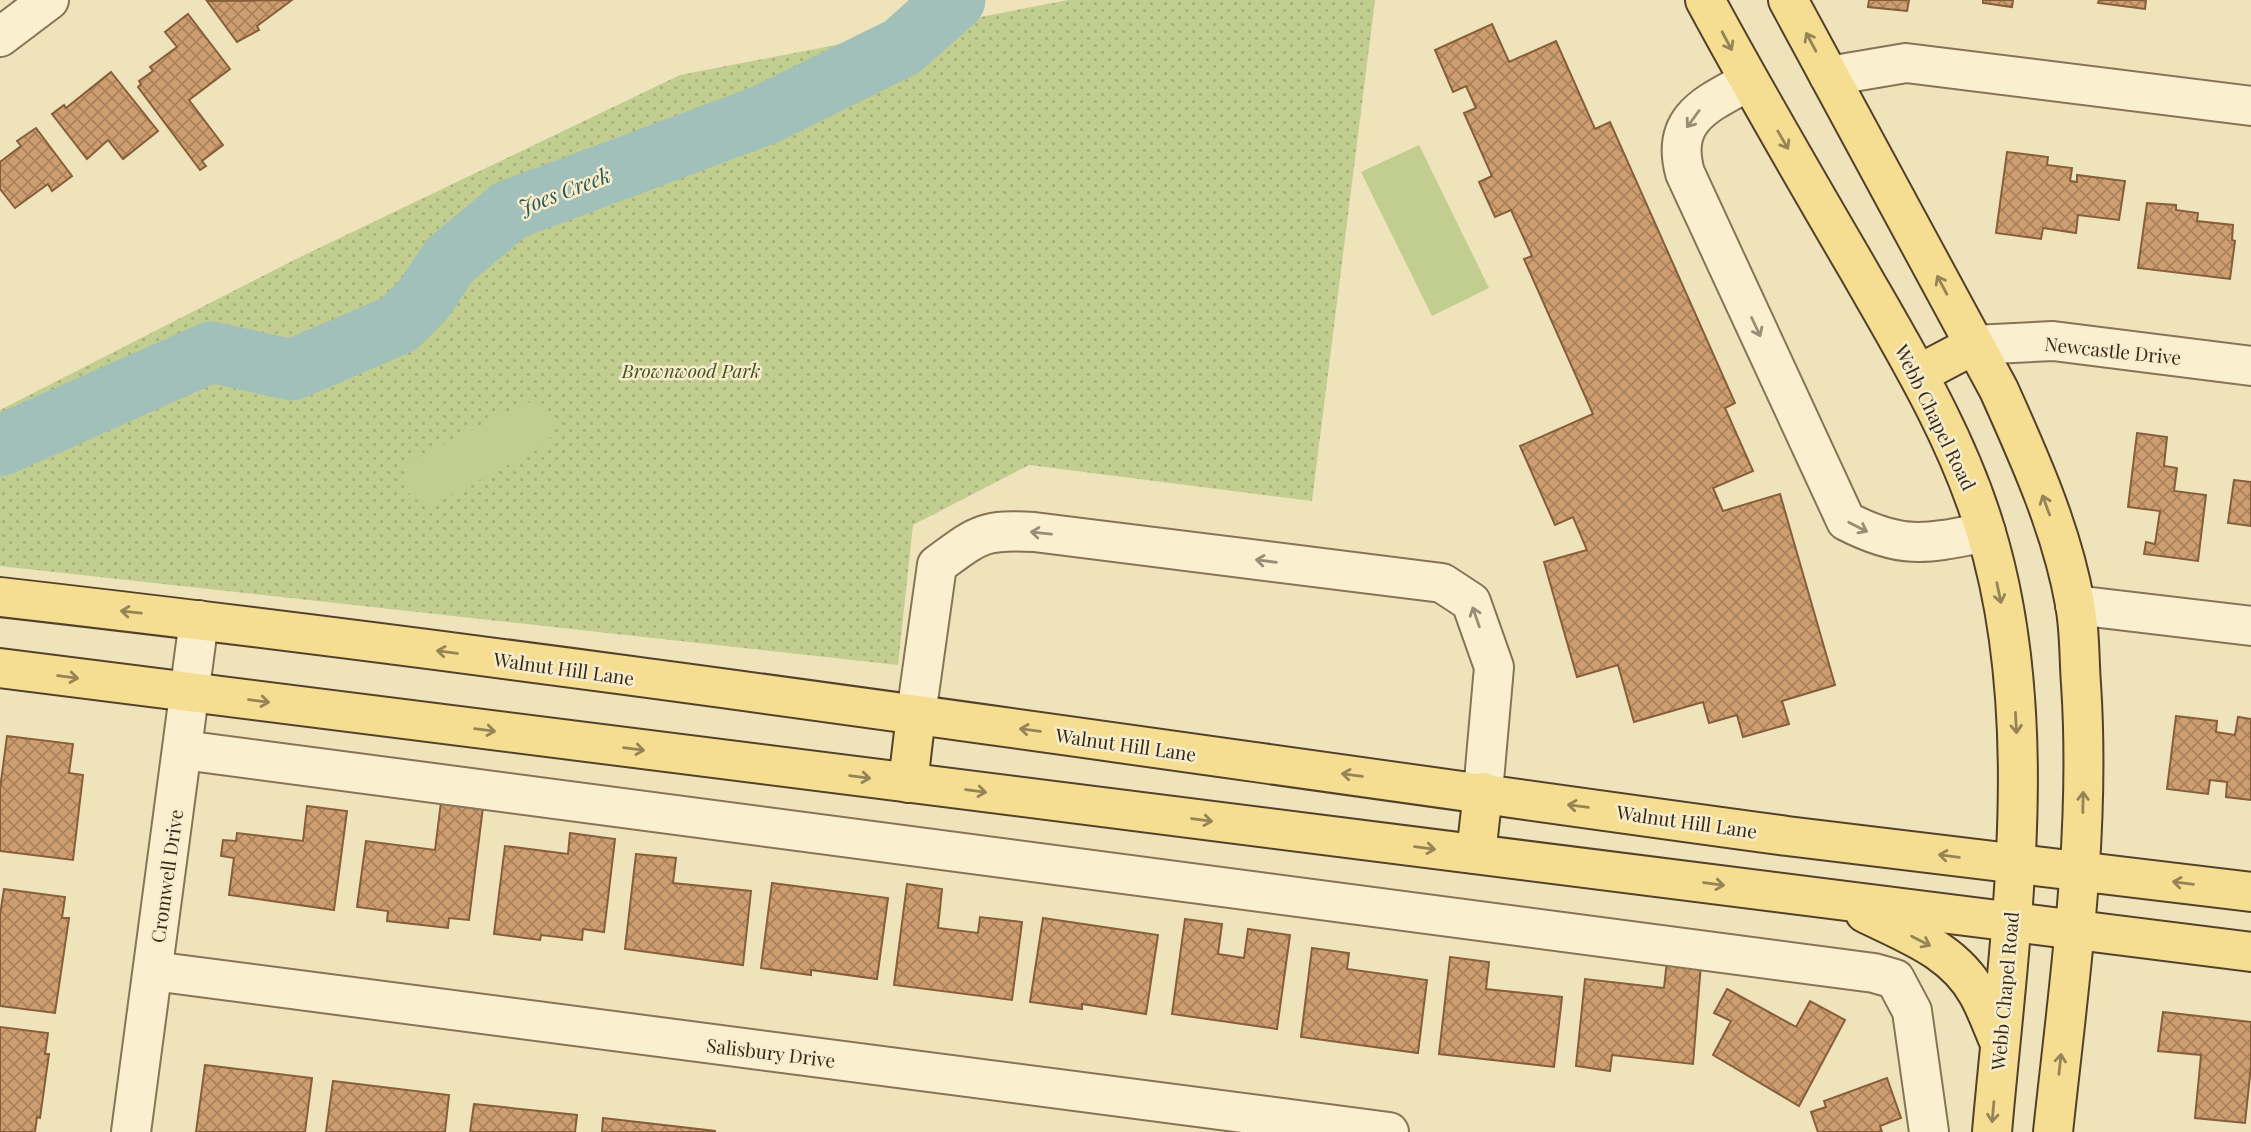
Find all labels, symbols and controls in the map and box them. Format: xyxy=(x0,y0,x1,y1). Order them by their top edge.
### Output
one-way arrow xyxy=(1720,30,1734,50)
one-way arrow xyxy=(1803,32,1817,52)
one-way arrow xyxy=(1686,109,1700,128)
one-way arrow xyxy=(1776,130,1790,150)
water label: Joes Creek xyxy=(514,160,614,220)
one-way arrow xyxy=(1935,275,1948,296)
one-way arrow xyxy=(1750,316,1763,337)
street label: Newcastle Drive xyxy=(2043,330,2183,370)
street label: Webb Chapel Road xyxy=(1889,339,1983,494)
park label: Brownwood Park xyxy=(621,357,760,383)
one-way arrow xyxy=(2039,494,2051,516)
one-way arrow xyxy=(1847,521,1868,534)
one-way arrow xyxy=(1030,526,1052,539)
one-way arrow xyxy=(1256,554,1278,567)
one-way arrow xyxy=(1993,581,2007,604)
one-way arrow xyxy=(120,605,143,618)
one-way arrow xyxy=(1469,606,1482,628)
street label: Walnut Hill Lane xyxy=(491,645,636,691)
one-way arrow xyxy=(436,646,458,659)
one-way arrow xyxy=(56,670,79,683)
one-way arrow xyxy=(247,694,270,707)
one-way arrow xyxy=(2009,711,2022,734)
street label: Walnut Hill Lane xyxy=(1053,721,1198,767)
one-way arrow xyxy=(473,723,495,736)
one-way arrow xyxy=(1019,724,1042,737)
one-way arrow xyxy=(622,742,645,755)
one-way arrow xyxy=(1341,768,1364,781)
one-way arrow xyxy=(848,770,871,783)
one-way arrow xyxy=(964,785,987,798)
one-way arrow xyxy=(2076,791,2090,814)
street label: Walnut Hill Lane xyxy=(1614,798,1759,844)
one-way arrow xyxy=(1567,799,1589,812)
street label: Cromwell Drive xyxy=(144,808,188,944)
one-way arrow xyxy=(1190,813,1213,826)
one-way arrow xyxy=(1413,841,1436,854)
one-way arrow xyxy=(1938,849,1961,862)
one-way arrow xyxy=(2172,876,2195,889)
one-way arrow xyxy=(1703,877,1725,890)
street label: Webb Chapel Road xyxy=(1984,910,2024,1073)
one-way arrow xyxy=(1910,934,1931,948)
street label: Salisbury Drive xyxy=(705,1031,837,1073)
one-way arrow xyxy=(2054,1053,2067,1076)
one-way arrow xyxy=(1986,1100,1999,1123)

